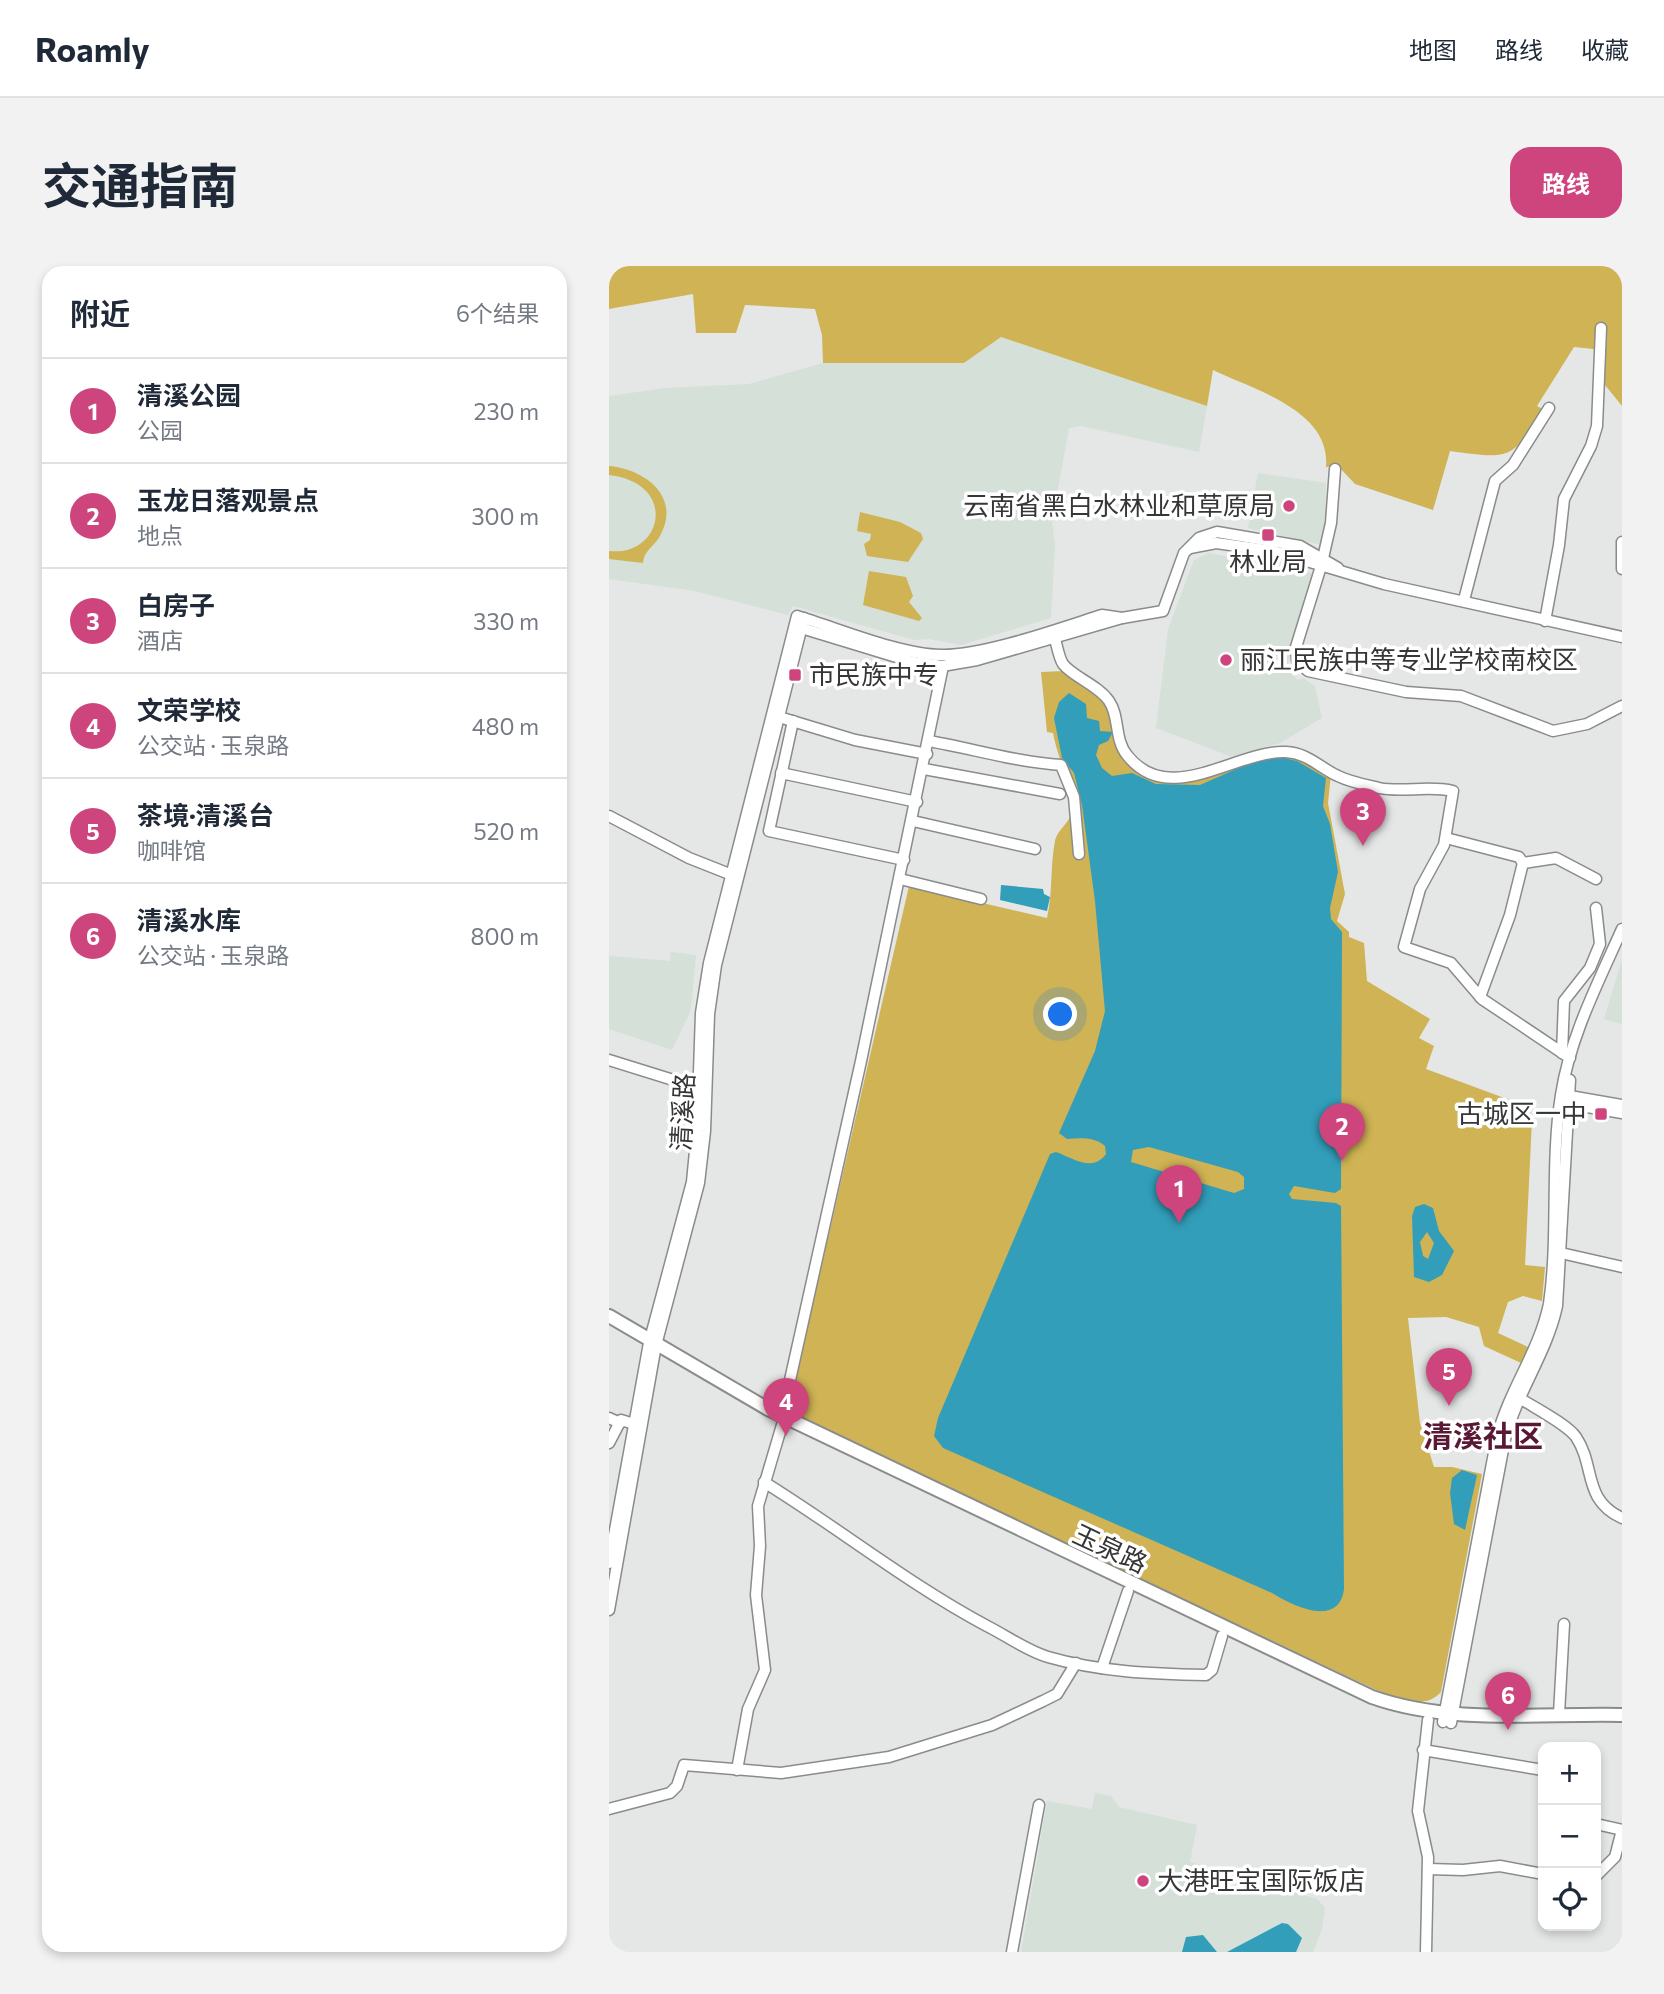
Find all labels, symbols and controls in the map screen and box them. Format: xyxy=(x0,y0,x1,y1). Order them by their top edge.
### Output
text: Roamly xyxy=(35,28,150,69)
text: 地图 xyxy=(1409,35,1457,64)
text: 路线 xyxy=(1495,35,1543,64)
text: 收藏 xyxy=(1581,35,1629,64)
button: 路线 xyxy=(1510,147,1622,218)
text: 交通指南 xyxy=(42,154,238,214)
text: 附近 xyxy=(70,294,130,331)
text: 6个结果 xyxy=(456,299,539,327)
text: 清溪公园 xyxy=(137,379,241,410)
text: 1 xyxy=(88,397,98,425)
text: 230 m xyxy=(474,397,539,425)
text: 公园 xyxy=(137,416,183,444)
text: 玉龙日落观景点 xyxy=(137,484,319,515)
place label: 云南省黑白水林业和草原局 xyxy=(963,489,1275,520)
marker: 云南省黑白水林业和草原局 xyxy=(1281,498,1297,514)
text: 2 xyxy=(86,502,100,530)
text: 300 m xyxy=(471,502,539,530)
text: 地点 xyxy=(137,521,183,549)
marker: 林业局 xyxy=(1260,527,1276,543)
place label: 林业局 xyxy=(1229,545,1307,576)
text: 白房子 xyxy=(137,589,215,620)
text: 3 xyxy=(86,607,100,635)
text: 330 m xyxy=(473,607,539,635)
text: 酒店 xyxy=(137,626,183,654)
place label: 丽江民族中等专业学校南校区 xyxy=(1240,643,1578,674)
marker: 丽江民族中等专业学校南校区 xyxy=(1218,652,1234,668)
place label: 市民族中专 xyxy=(809,658,939,689)
marker: 市民族中专 xyxy=(787,667,803,683)
text: 文荣学校 xyxy=(137,694,241,725)
text: 4 xyxy=(86,712,100,740)
text: 480 m xyxy=(472,712,539,740)
text: 公交站 · 玉泉路 xyxy=(137,731,289,759)
pin: 3 xyxy=(1340,788,1386,846)
text: 茶境·清溪台 xyxy=(137,799,274,830)
text: 5 xyxy=(86,817,100,845)
text: 520 m xyxy=(474,817,539,845)
text: 咖啡馆 xyxy=(137,836,206,864)
text: 清溪水库 xyxy=(137,904,241,935)
text: 6 xyxy=(86,922,100,950)
text: 800 m xyxy=(471,922,539,950)
text: 公交站 · 玉泉路 xyxy=(137,941,289,969)
your location xyxy=(1043,997,1077,1031)
street label: 清溪路 xyxy=(664,1072,699,1152)
place label: 古城区一中 xyxy=(1457,1097,1587,1128)
pin: 2 xyxy=(1319,1103,1365,1161)
marker: 古城区一中 xyxy=(1593,1106,1609,1122)
pin: 1 xyxy=(1156,1165,1202,1223)
pin: 5 xyxy=(1426,1348,1472,1406)
pin: 4 xyxy=(763,1378,809,1436)
district label: 清溪社区 xyxy=(1423,1416,1543,1453)
street label: 玉泉路 xyxy=(1069,1517,1153,1578)
pin: 6 xyxy=(1485,1672,1531,1730)
map controls xyxy=(1538,1742,1601,1931)
button: + xyxy=(1538,1742,1601,1805)
button: − xyxy=(1538,1805,1601,1868)
place label: 大港旺宝国际饭店 xyxy=(1157,1864,1365,1895)
button: locate xyxy=(1538,1868,1601,1931)
marker: 大港旺宝国际饭店 xyxy=(1135,1873,1151,1889)

